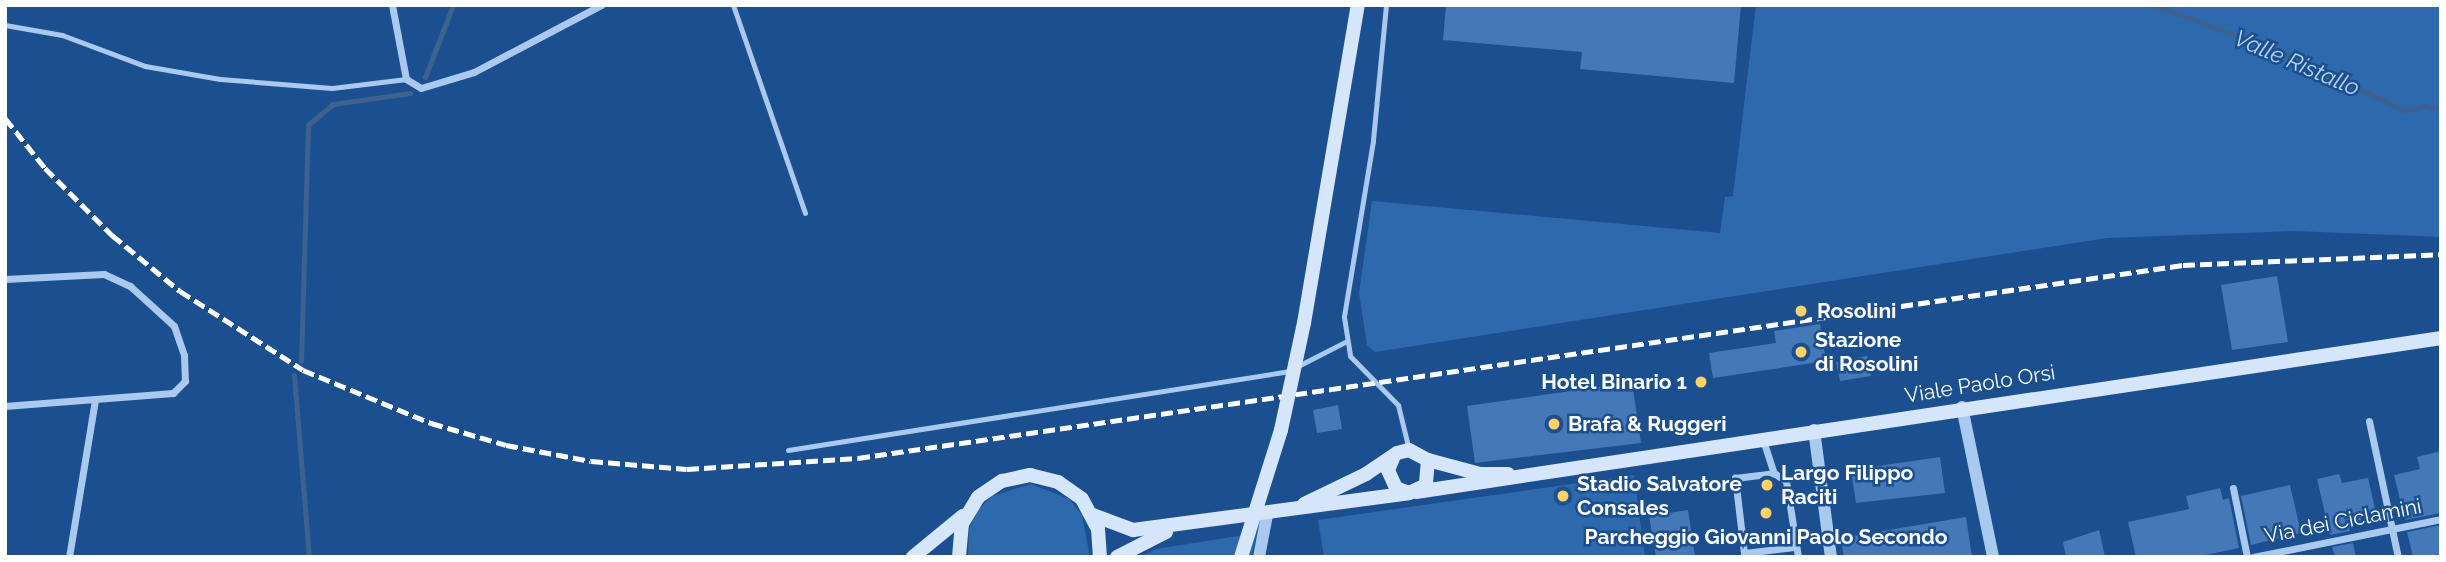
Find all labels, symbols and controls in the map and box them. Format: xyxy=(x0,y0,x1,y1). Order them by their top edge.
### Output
water label: Valle Ristallo xyxy=(2230,24,2364,102)
place label: Rosolini xyxy=(1817,298,1896,324)
marker: Rosolini xyxy=(1791,301,1811,321)
place label: Stazione di Rosolini xyxy=(1815,327,1918,377)
marker: Stazione di Rosolini xyxy=(1793,344,1809,360)
street label: Viale Paolo Orsi xyxy=(1903,360,2057,408)
place label: Hotel Binario 1 xyxy=(1541,369,1687,395)
marker: Hotel Binario 1 xyxy=(1693,374,1709,390)
place label: Brafa & Ruggeri xyxy=(1568,411,1727,437)
marker: Brafa & Ruggeri xyxy=(1546,416,1562,432)
place label: Largo Filippo Raciti xyxy=(1781,460,1913,510)
place label: Stadio Salvatore Consales xyxy=(1577,471,1742,521)
marker: Largo Filippo Raciti xyxy=(1759,477,1775,493)
marker: Stadio Salvatore Consales xyxy=(1555,488,1571,504)
street label: Via dei Ciclamini xyxy=(2262,493,2424,549)
marker: Parcheggio Giovanni Paolo Secondo xyxy=(1758,505,1774,521)
place label: Parcheggio Giovanni Paolo Secondo xyxy=(1585,524,1947,550)

